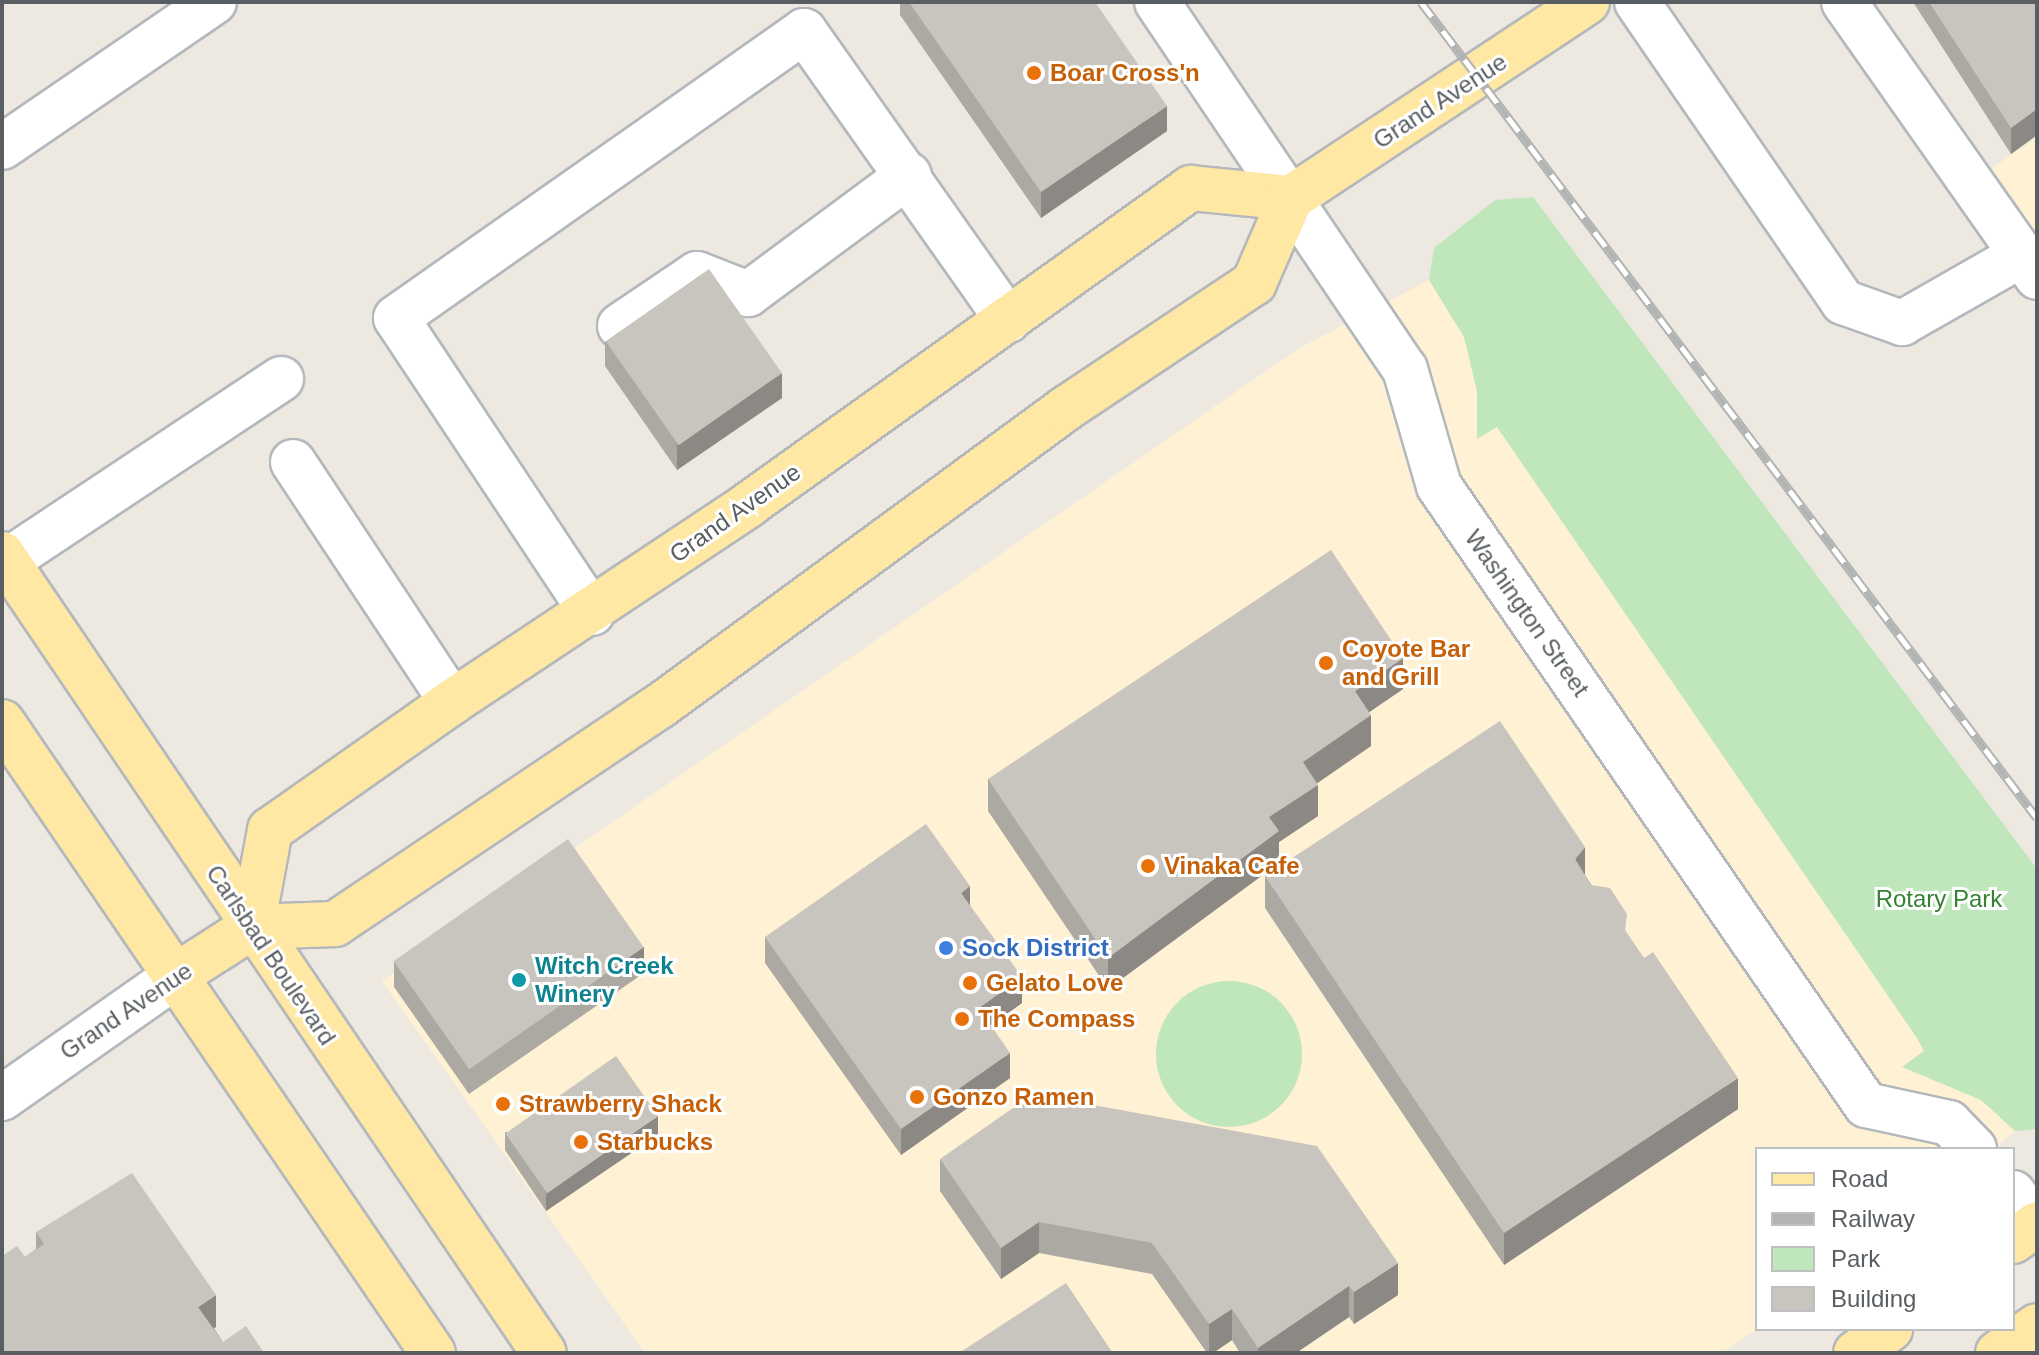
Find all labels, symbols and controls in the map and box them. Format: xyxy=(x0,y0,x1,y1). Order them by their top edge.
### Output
street label: Grand Avenue xyxy=(1367,47,1513,155)
place label: Boar Cross'n xyxy=(1050,59,1200,87)
marker: Boar Cross'n xyxy=(1025,64,1043,82)
street label: Grand Avenue xyxy=(664,457,806,569)
street label: Washington Street xyxy=(1459,524,1595,702)
place label: Coyote Bar and Grill xyxy=(1342,635,1470,691)
marker: Coyote Bar and Grill xyxy=(1317,654,1335,672)
place label: Vinaka Cafe xyxy=(1164,852,1300,880)
marker: Vinaka Cafe xyxy=(1139,857,1157,875)
street label: Carlsbad Boulevard xyxy=(200,860,342,1050)
park label: Rotary Park xyxy=(1876,885,2002,913)
place label: Sock District xyxy=(962,934,1109,962)
marker: Sock District xyxy=(937,939,955,957)
place label: Witch Creek Winery xyxy=(535,952,673,1008)
street label: Grand Avenue xyxy=(54,956,198,1066)
place label: Gelato Love xyxy=(986,969,1123,997)
marker: Witch Creek Winery xyxy=(510,971,528,989)
marker: Gelato Love xyxy=(961,974,979,992)
place label: The Compass xyxy=(978,1005,1135,1033)
marker: The Compass xyxy=(953,1010,971,1028)
place label: Gonzo Ramen xyxy=(933,1083,1094,1111)
marker: Gonzo Ramen xyxy=(908,1088,926,1106)
place label: Strawberry Shack xyxy=(519,1090,722,1118)
marker: Strawberry Shack xyxy=(494,1095,512,1113)
place label: Starbucks xyxy=(597,1128,713,1156)
marker: Starbucks xyxy=(572,1133,590,1151)
legend xyxy=(1755,1147,2015,1331)
text: Road xyxy=(1831,1165,1888,1192)
text: Railway xyxy=(1831,1205,1915,1232)
text: Park xyxy=(1831,1245,1880,1272)
text: Building xyxy=(1831,1285,1916,1312)

